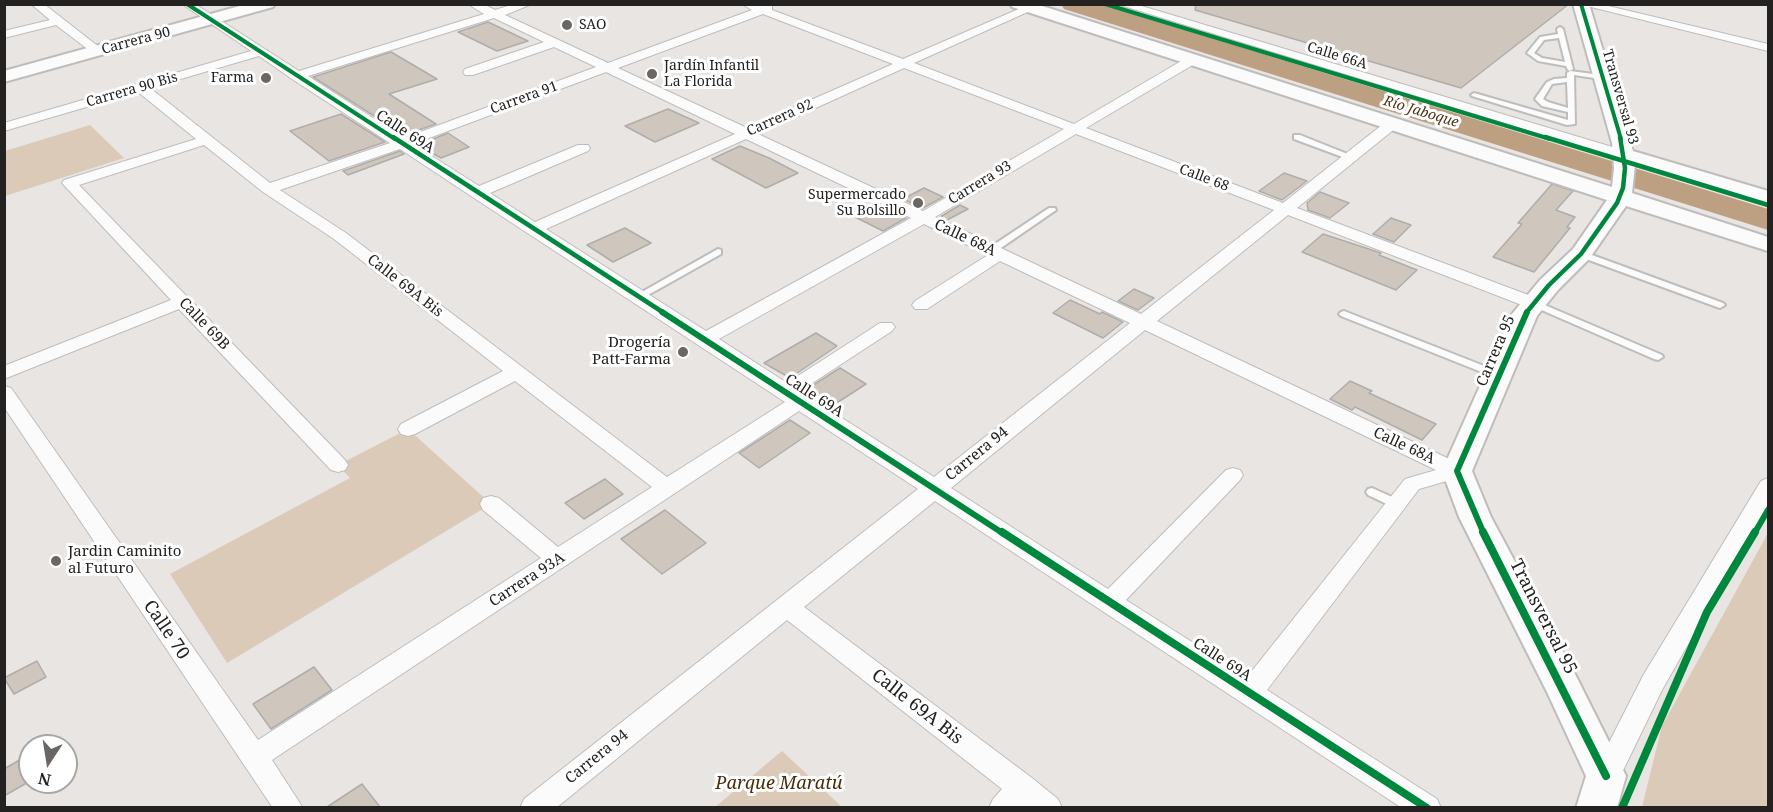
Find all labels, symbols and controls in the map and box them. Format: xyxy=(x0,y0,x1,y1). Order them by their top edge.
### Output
place label: SAO xyxy=(579,17,606,33)
marker: SAO xyxy=(560,18,574,32)
street label: Carrera 90 xyxy=(100,24,172,58)
street label: Calle 66A xyxy=(1305,39,1369,73)
street label: Transversal 93 xyxy=(1598,48,1642,146)
place label: Jardín Infantil La Florida xyxy=(664,58,759,90)
marker: Jardín Infantil La Florida xyxy=(645,67,659,81)
street label: Carrera 90 Bis xyxy=(84,69,180,111)
place label: Farma xyxy=(211,70,254,86)
marker: Farma xyxy=(259,71,273,85)
street label: Carrera 91 xyxy=(488,78,560,118)
water label: Río Jaboque xyxy=(1382,93,1460,131)
street label: Carrera 92 xyxy=(744,96,816,140)
street label: Calle 69A xyxy=(372,106,438,158)
street label: Carrera 93 xyxy=(945,158,1015,208)
street label: Calle 68 xyxy=(1177,161,1231,195)
place label: Supermercado Su Bolsillo xyxy=(808,187,906,220)
marker: Supermercado Su Bolsillo xyxy=(911,196,925,210)
street label: Calle 68A xyxy=(931,216,999,260)
street label: Calle 69A Bis xyxy=(363,251,447,321)
street label: Calle 69B xyxy=(175,294,233,354)
street label: Carrera 95 xyxy=(1473,313,1519,389)
place label: Drogería Patt-Farma xyxy=(592,334,671,369)
marker: Drogería Patt-Farma xyxy=(676,345,690,359)
street label: Calle 69A xyxy=(781,370,847,422)
street label: Carrera 94 xyxy=(942,423,1012,485)
street label: Calle 68A xyxy=(1370,424,1438,468)
place label: Jardin Caminito al Futuro xyxy=(68,543,181,578)
street label: Carrera 93A xyxy=(486,549,568,611)
marker: Jardin Caminito al Futuro xyxy=(49,554,63,568)
street label: Transversal 95 xyxy=(1505,556,1581,678)
street label: Calle 70 xyxy=(138,596,194,664)
street label: Calle 69A xyxy=(1189,634,1255,686)
street label: Calle 69A Bis xyxy=(867,665,967,749)
street label: Carrera 94 xyxy=(562,726,632,788)
north arrow xyxy=(18,734,78,794)
text: N xyxy=(36,768,53,792)
park label: Parque Maratú xyxy=(715,773,843,795)

